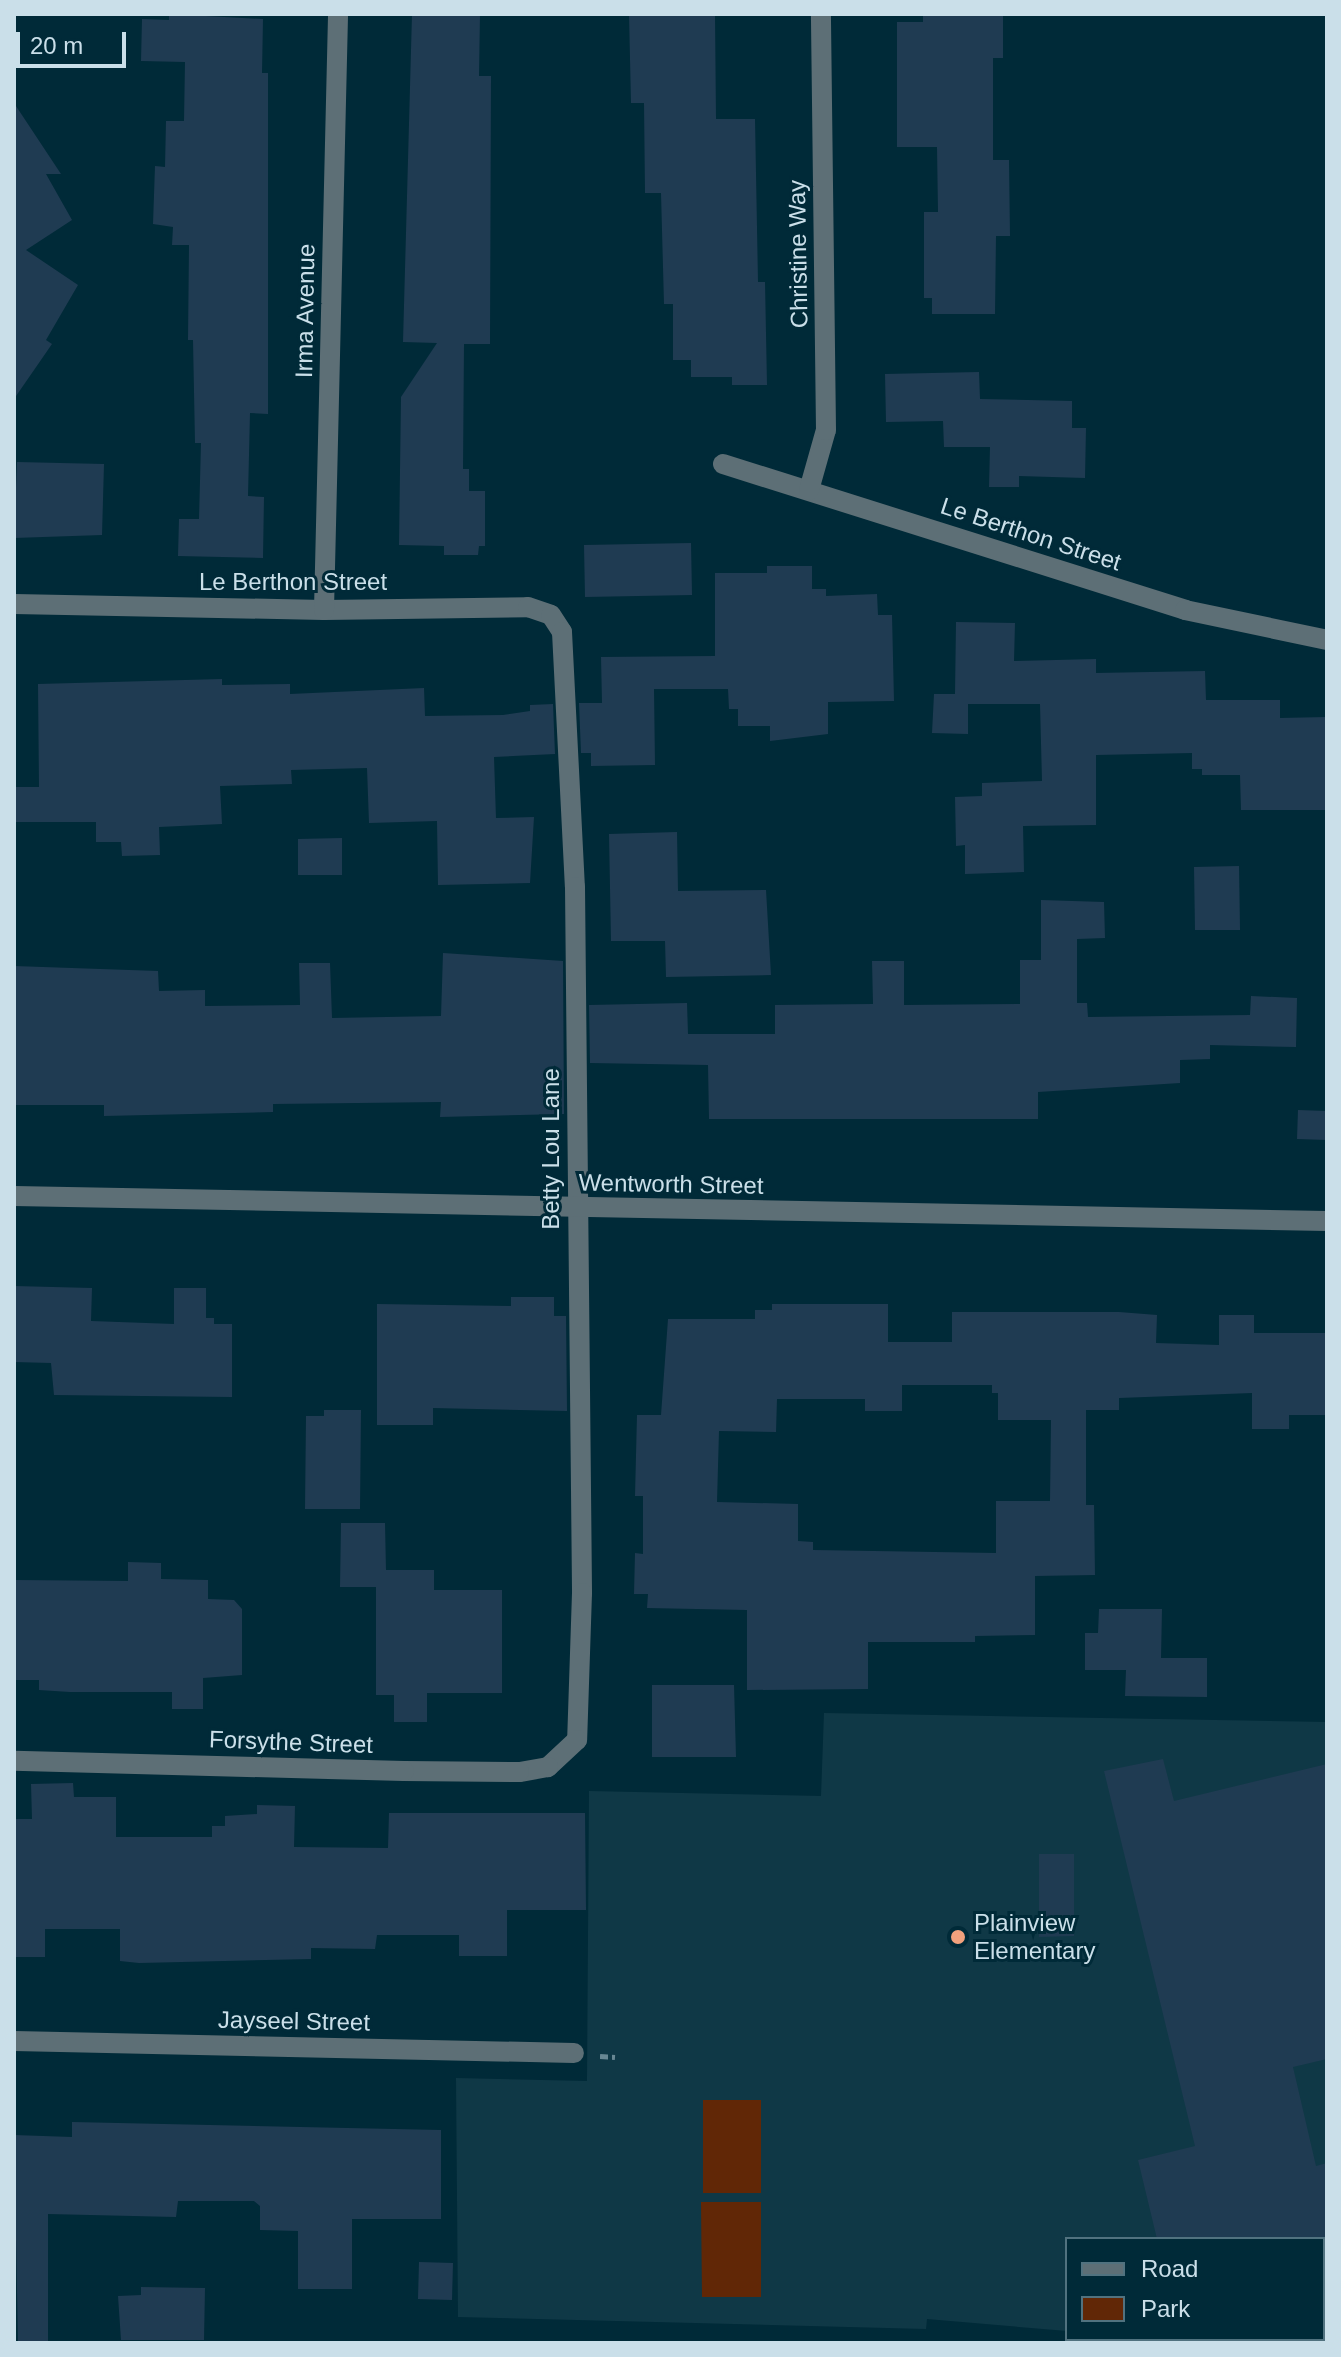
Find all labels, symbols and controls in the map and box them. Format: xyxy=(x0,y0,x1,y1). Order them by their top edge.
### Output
scale bar xyxy=(20,16,130,66)
text: 20 m xyxy=(30,32,83,59)
street label: Christine Way xyxy=(782,180,814,328)
street label: Irma Avenue xyxy=(289,243,321,379)
street label: Le Berthon Street xyxy=(937,491,1125,577)
street label: Le Berthon Street xyxy=(199,568,387,596)
street label: Betty Lou Lane xyxy=(537,1068,565,1230)
street label: Wentworth Street xyxy=(578,1168,764,1200)
street label: Forsythe Street xyxy=(209,1725,373,1759)
place label: Plainview Elementary xyxy=(974,1909,1095,1965)
marker: Plainview Elementary xyxy=(949,1928,967,1946)
street label: Jayseel Street xyxy=(218,2005,370,2037)
legend xyxy=(1065,2237,1325,2341)
text: Road xyxy=(1141,2255,1198,2282)
text: Park xyxy=(1141,2295,1190,2322)

